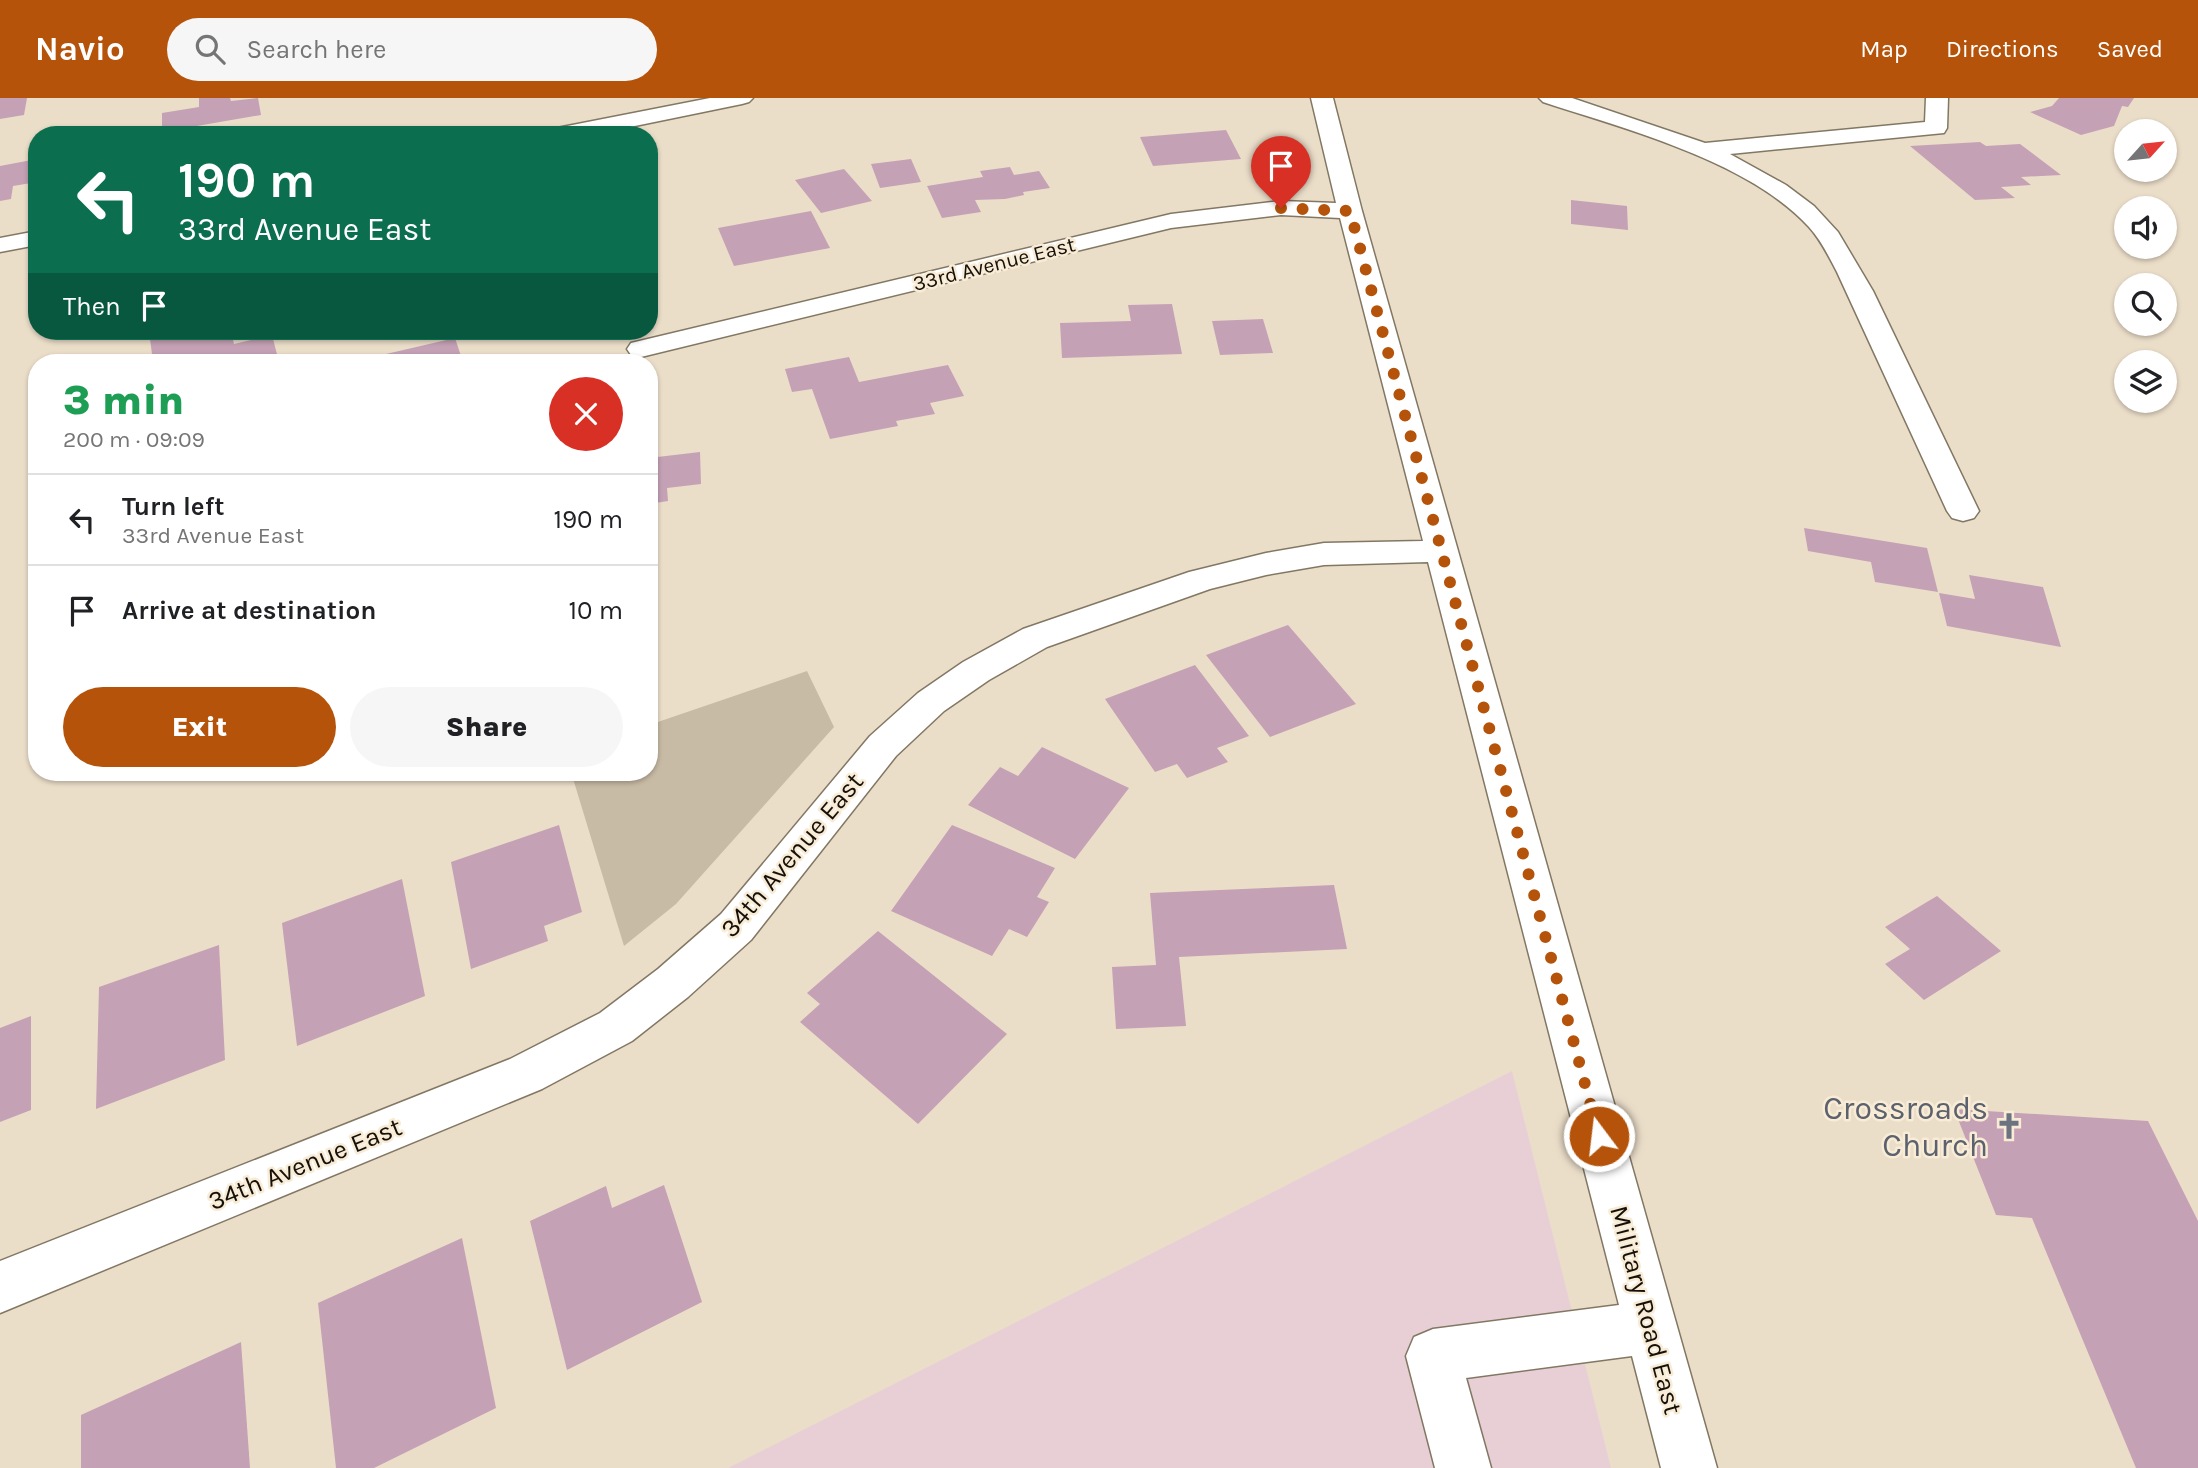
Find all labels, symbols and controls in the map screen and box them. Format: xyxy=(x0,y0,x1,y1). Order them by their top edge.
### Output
search box xyxy=(167,18,657,81)
text: Navio xyxy=(35,30,125,68)
icon: search xyxy=(191,30,229,68)
text: Search here xyxy=(247,34,386,65)
text: Map xyxy=(1860,35,1908,63)
text: Directions xyxy=(1946,35,2059,63)
text: Saved xyxy=(2097,35,2163,63)
north arrow xyxy=(2114,119,2177,182)
map controls xyxy=(2114,119,2177,413)
pin xyxy=(1251,136,1311,208)
icon: arrive xyxy=(1262,147,1300,185)
text: 190 m xyxy=(178,152,315,209)
icon: left xyxy=(63,154,154,245)
button: sound xyxy=(2114,196,2177,259)
text: 33rd Avenue East xyxy=(178,211,431,248)
street label: 33rd Avenue East xyxy=(910,232,1078,296)
button: search xyxy=(2114,273,2177,336)
icon: arrive xyxy=(135,287,173,325)
text: Then xyxy=(63,291,121,322)
button: layers xyxy=(2114,350,2177,413)
text: 3 min xyxy=(63,375,184,425)
button: close xyxy=(549,377,623,451)
text: 200 m · 09:09 xyxy=(63,426,205,453)
text: Turn left xyxy=(122,491,224,522)
icon: left xyxy=(63,501,101,539)
text: 190 m xyxy=(553,504,623,535)
text: 33rd Avenue East xyxy=(122,522,304,549)
icon: arrive xyxy=(63,592,101,630)
text: Arrive at destination xyxy=(122,595,376,626)
text: 10 m xyxy=(568,595,623,626)
button: Exit xyxy=(63,687,336,767)
button: Share xyxy=(350,687,623,767)
street label: 34th Avenue East xyxy=(714,766,870,944)
place label: Crossroads Church xyxy=(1823,1090,1988,1164)
position arrow xyxy=(1562,1099,1636,1173)
street label: 34th Avenue East xyxy=(204,1111,406,1217)
church icon: Crossroads Church xyxy=(1994,1111,2024,1141)
street label: Military Road East xyxy=(1603,1202,1689,1418)

